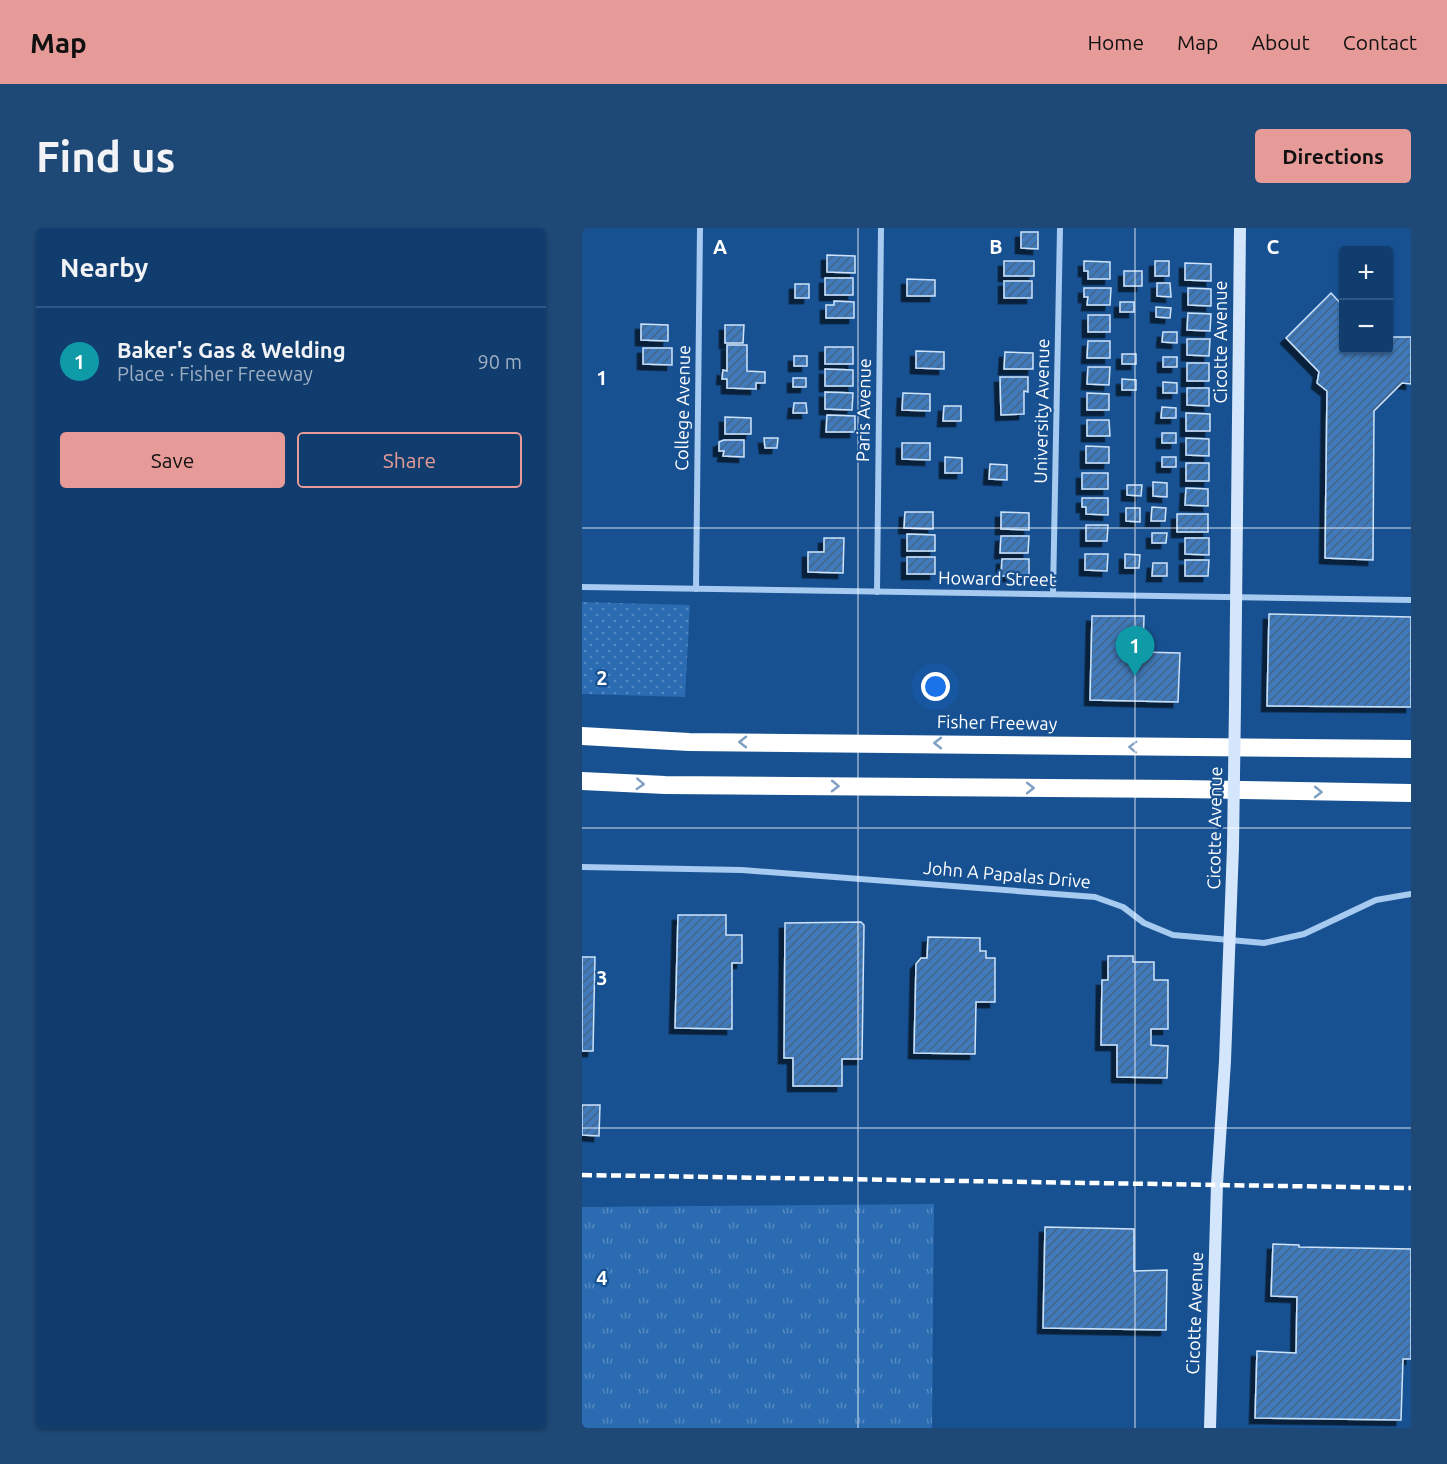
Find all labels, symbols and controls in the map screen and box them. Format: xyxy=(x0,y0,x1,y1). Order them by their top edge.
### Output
text: Map xyxy=(30,27,87,58)
text: Home xyxy=(1087,30,1144,54)
text: Map xyxy=(1177,30,1218,54)
text: About xyxy=(1251,30,1310,54)
text: Contact xyxy=(1343,30,1417,54)
button: Directions xyxy=(1255,129,1411,183)
text: Find us xyxy=(36,133,175,180)
text: A xyxy=(713,235,727,258)
text: B xyxy=(989,235,1003,258)
text: C xyxy=(1267,235,1280,258)
map controls xyxy=(1339,246,1393,354)
button: + xyxy=(1339,246,1393,300)
text: Nearby xyxy=(60,253,148,282)
street label: Cicotte Avenue xyxy=(1210,280,1230,404)
button: − xyxy=(1339,300,1393,354)
text: Baker's Gas & Welding xyxy=(117,337,346,362)
street label: University Avenue xyxy=(1030,338,1052,484)
street label: College Avenue xyxy=(671,345,693,471)
text: 1 xyxy=(74,350,85,373)
text: 90 m xyxy=(478,350,522,373)
street label: Paris Avenue xyxy=(852,358,874,462)
text: Place · Fisher Freeway xyxy=(117,362,313,385)
text: 1 xyxy=(596,366,608,389)
button: Save xyxy=(60,432,285,488)
button: Share xyxy=(297,432,522,488)
street label: Howard Street xyxy=(938,567,1056,589)
pin: 1 xyxy=(1116,626,1154,676)
text: 2 xyxy=(596,666,608,689)
your location xyxy=(921,672,950,701)
street label: Fisher Freeway xyxy=(937,711,1058,733)
one-way arrow xyxy=(739,736,748,748)
one-way arrow xyxy=(934,737,943,749)
one-way arrow xyxy=(1129,741,1138,753)
street label: Cicotte Avenue xyxy=(1203,766,1225,890)
one-way arrow xyxy=(636,777,645,790)
one-way arrow xyxy=(831,780,840,793)
one-way arrow xyxy=(1026,782,1035,794)
one-way arrow xyxy=(1314,786,1323,798)
street label: John A Papalas Drive xyxy=(923,857,1092,891)
text: 3 xyxy=(596,966,608,989)
street label: Cicotte Avenue xyxy=(1182,1251,1206,1375)
text: 4 xyxy=(596,1266,608,1289)

